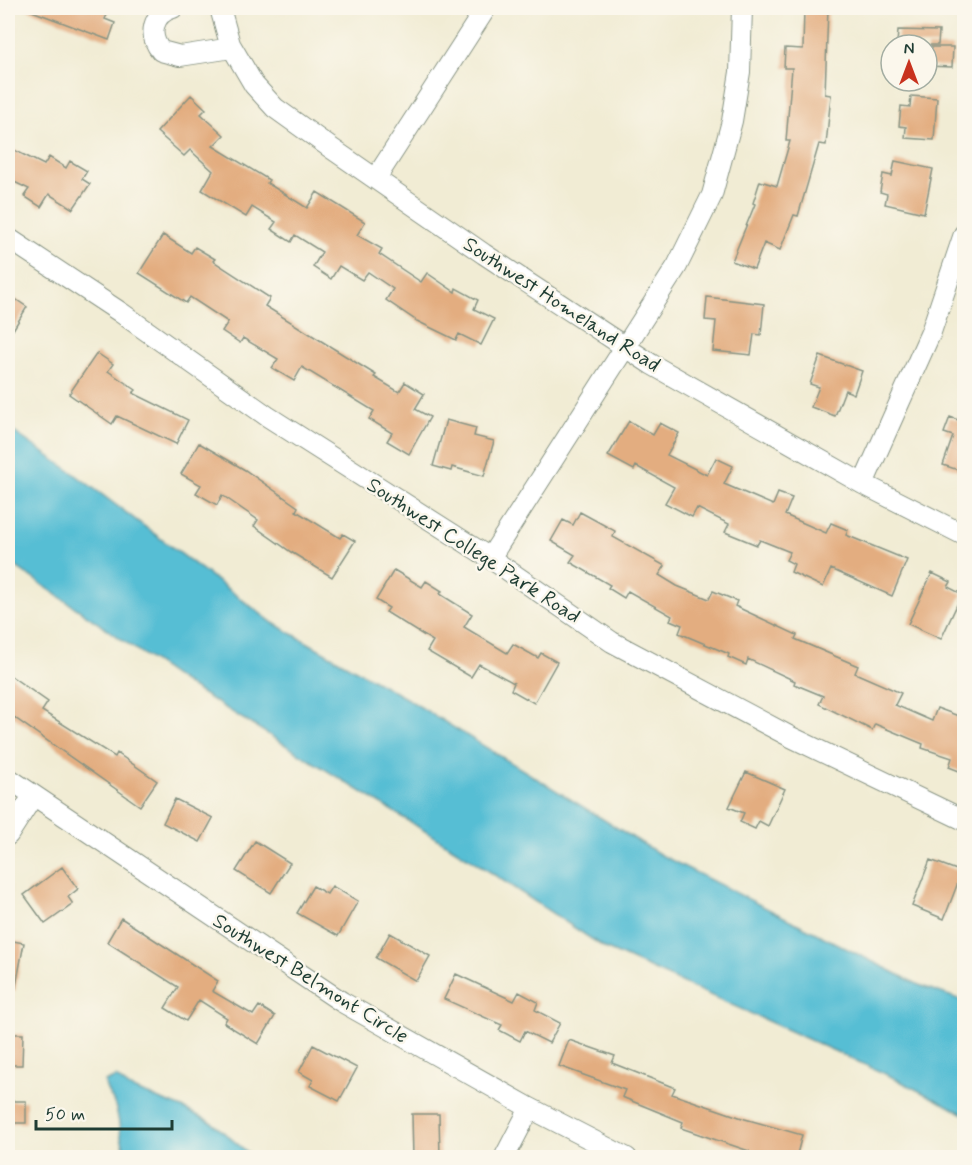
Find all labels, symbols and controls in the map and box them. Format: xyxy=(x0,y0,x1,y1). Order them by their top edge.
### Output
north arrow xyxy=(879,33,939,93)
text: N xyxy=(904,39,914,60)
street label: Southwest Homeland Road xyxy=(458,231,665,379)
street label: Southwest College Park Road xyxy=(361,471,586,631)
street label: Southwest Belmont Circle xyxy=(207,907,414,1051)
scale bar xyxy=(36,1093,172,1131)
text: 50 m xyxy=(45,1103,85,1127)

